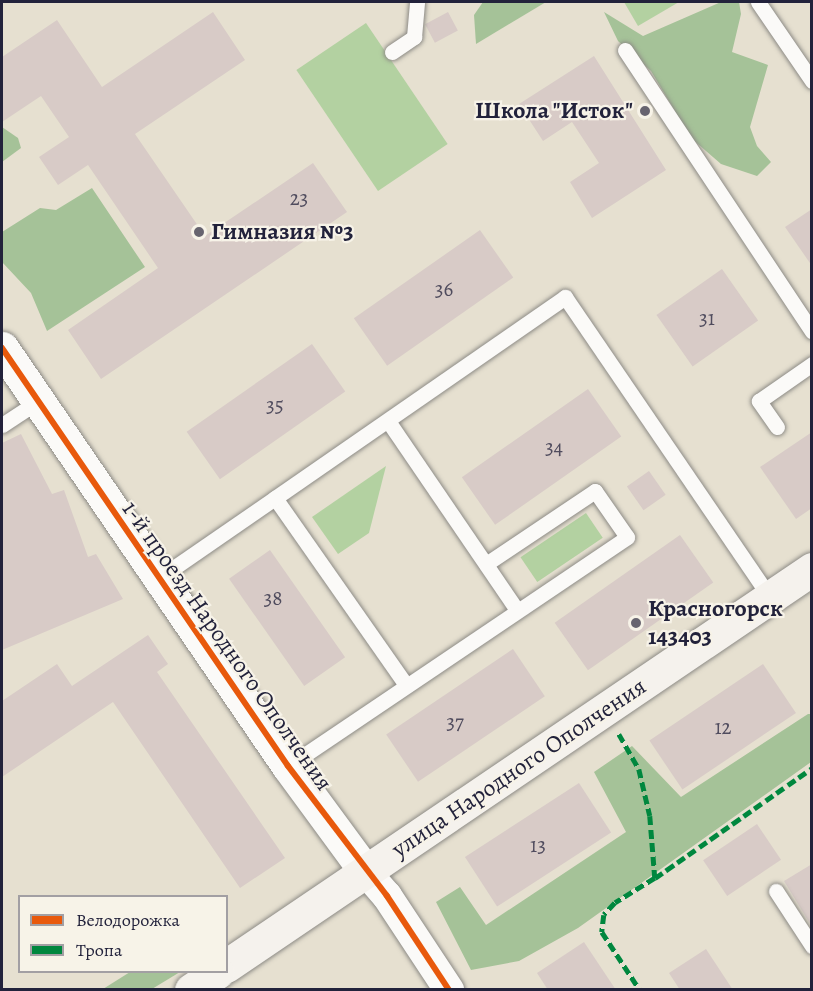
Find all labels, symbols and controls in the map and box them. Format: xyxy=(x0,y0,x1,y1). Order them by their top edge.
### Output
place label: Школа "Исток" xyxy=(474,97,633,125)
marker: Школа "Исток" xyxy=(638,104,652,118)
house number: 23 xyxy=(290,185,308,211)
place label: Гимназия №3 xyxy=(211,218,354,246)
marker: Гимназия №3 xyxy=(192,225,206,239)
house number: 36 xyxy=(435,276,453,302)
house number: 31 xyxy=(699,305,715,331)
house number: 35 xyxy=(266,392,284,418)
house number: 34 xyxy=(545,434,563,460)
street label: 1-й проезд Народного Ополчения xyxy=(116,496,338,796)
house number: 38 xyxy=(264,585,282,611)
place label: Красногорск 143403 xyxy=(648,595,783,651)
marker: Красногорск 143403 xyxy=(629,616,643,630)
street label: улица Народного Ополчения xyxy=(386,672,652,864)
house number: 37 xyxy=(446,709,464,735)
house number: 12 xyxy=(714,714,732,740)
house number: 13 xyxy=(530,832,546,858)
legend xyxy=(18,895,228,973)
text: Велодорожка xyxy=(76,908,180,932)
text: Тропа xyxy=(76,938,122,962)

